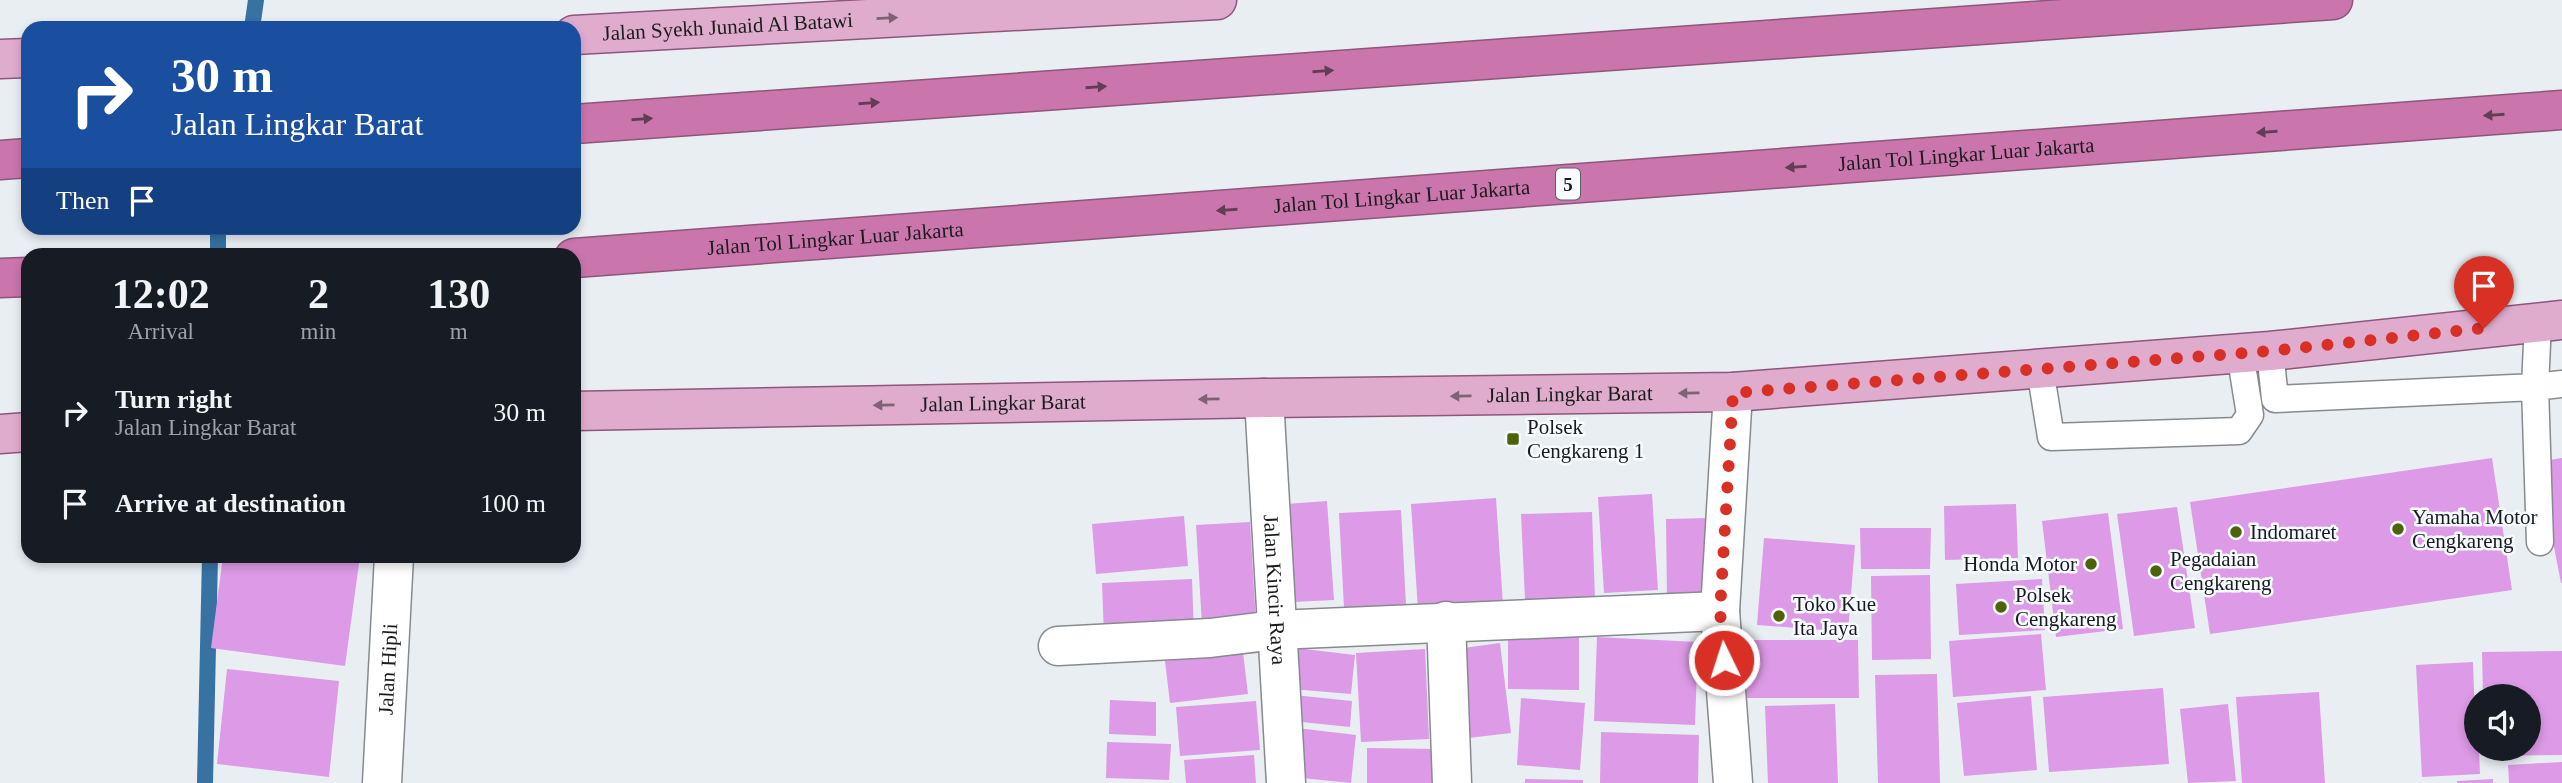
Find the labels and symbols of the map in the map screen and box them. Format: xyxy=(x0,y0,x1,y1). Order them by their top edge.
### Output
street label: Jalan Syekh Junaid Al Batawi xyxy=(602,8,854,45)
one-way arrow xyxy=(876,12,898,23)
one-way arrow xyxy=(1312,65,1334,76)
one-way arrow xyxy=(1085,81,1107,92)
one-way arrow xyxy=(858,97,880,108)
one-way arrow xyxy=(2483,110,2505,121)
one-way arrow xyxy=(631,113,653,124)
one-way arrow xyxy=(2256,127,2278,138)
street label: Jalan Tol Lingkar Luar Jakarta xyxy=(1837,133,2096,176)
one-way arrow xyxy=(1785,162,1807,173)
road number: 5 xyxy=(1556,168,1580,200)
street label: Jalan Tol Lingkar Luar Jakarta xyxy=(1273,175,1532,218)
one-way arrow xyxy=(1216,204,1238,215)
street label: Jalan Tol Lingkar Luar Jakarta xyxy=(706,217,965,260)
pin xyxy=(2454,256,2514,328)
street label: Jalan Lingkar Barat xyxy=(1487,381,1653,407)
one-way arrow xyxy=(1677,387,1699,399)
street label: Jalan Lingkar Barat xyxy=(920,389,1086,416)
one-way arrow xyxy=(1450,390,1472,402)
one-way arrow xyxy=(1198,393,1220,405)
one-way arrow xyxy=(872,400,894,411)
place label: Polsek Cengkareng 1 xyxy=(1527,415,1644,463)
marker: Polsek Cengkareng 1 xyxy=(1505,431,1521,447)
place label: Yamaha Motor Cengkareng xyxy=(2412,505,2538,553)
street label: Jalan Kincir Raya xyxy=(1259,514,1291,666)
place label: Indomaret xyxy=(2250,520,2336,544)
marker: Yamaha Motor Cengkareng xyxy=(2390,521,2406,537)
marker: Indomaret xyxy=(2228,524,2244,540)
place label: Pegadaian Cengkareng xyxy=(2170,547,2272,595)
place label: Honda Motor xyxy=(1963,552,2077,576)
marker: Honda Motor xyxy=(2083,556,2099,572)
marker: Pegadaian Cengkareng xyxy=(2148,563,2164,579)
place label: Polsek Cengkareng xyxy=(2015,583,2117,631)
place label: Toko Kue Ita Jaya xyxy=(1793,592,1876,640)
marker: Polsek Cengkareng xyxy=(1993,599,2009,615)
marker: Toko Kue Ita Jaya xyxy=(1771,608,1787,624)
street label: Jalan Hipli xyxy=(374,623,402,716)
position arrow xyxy=(1687,623,1761,697)

